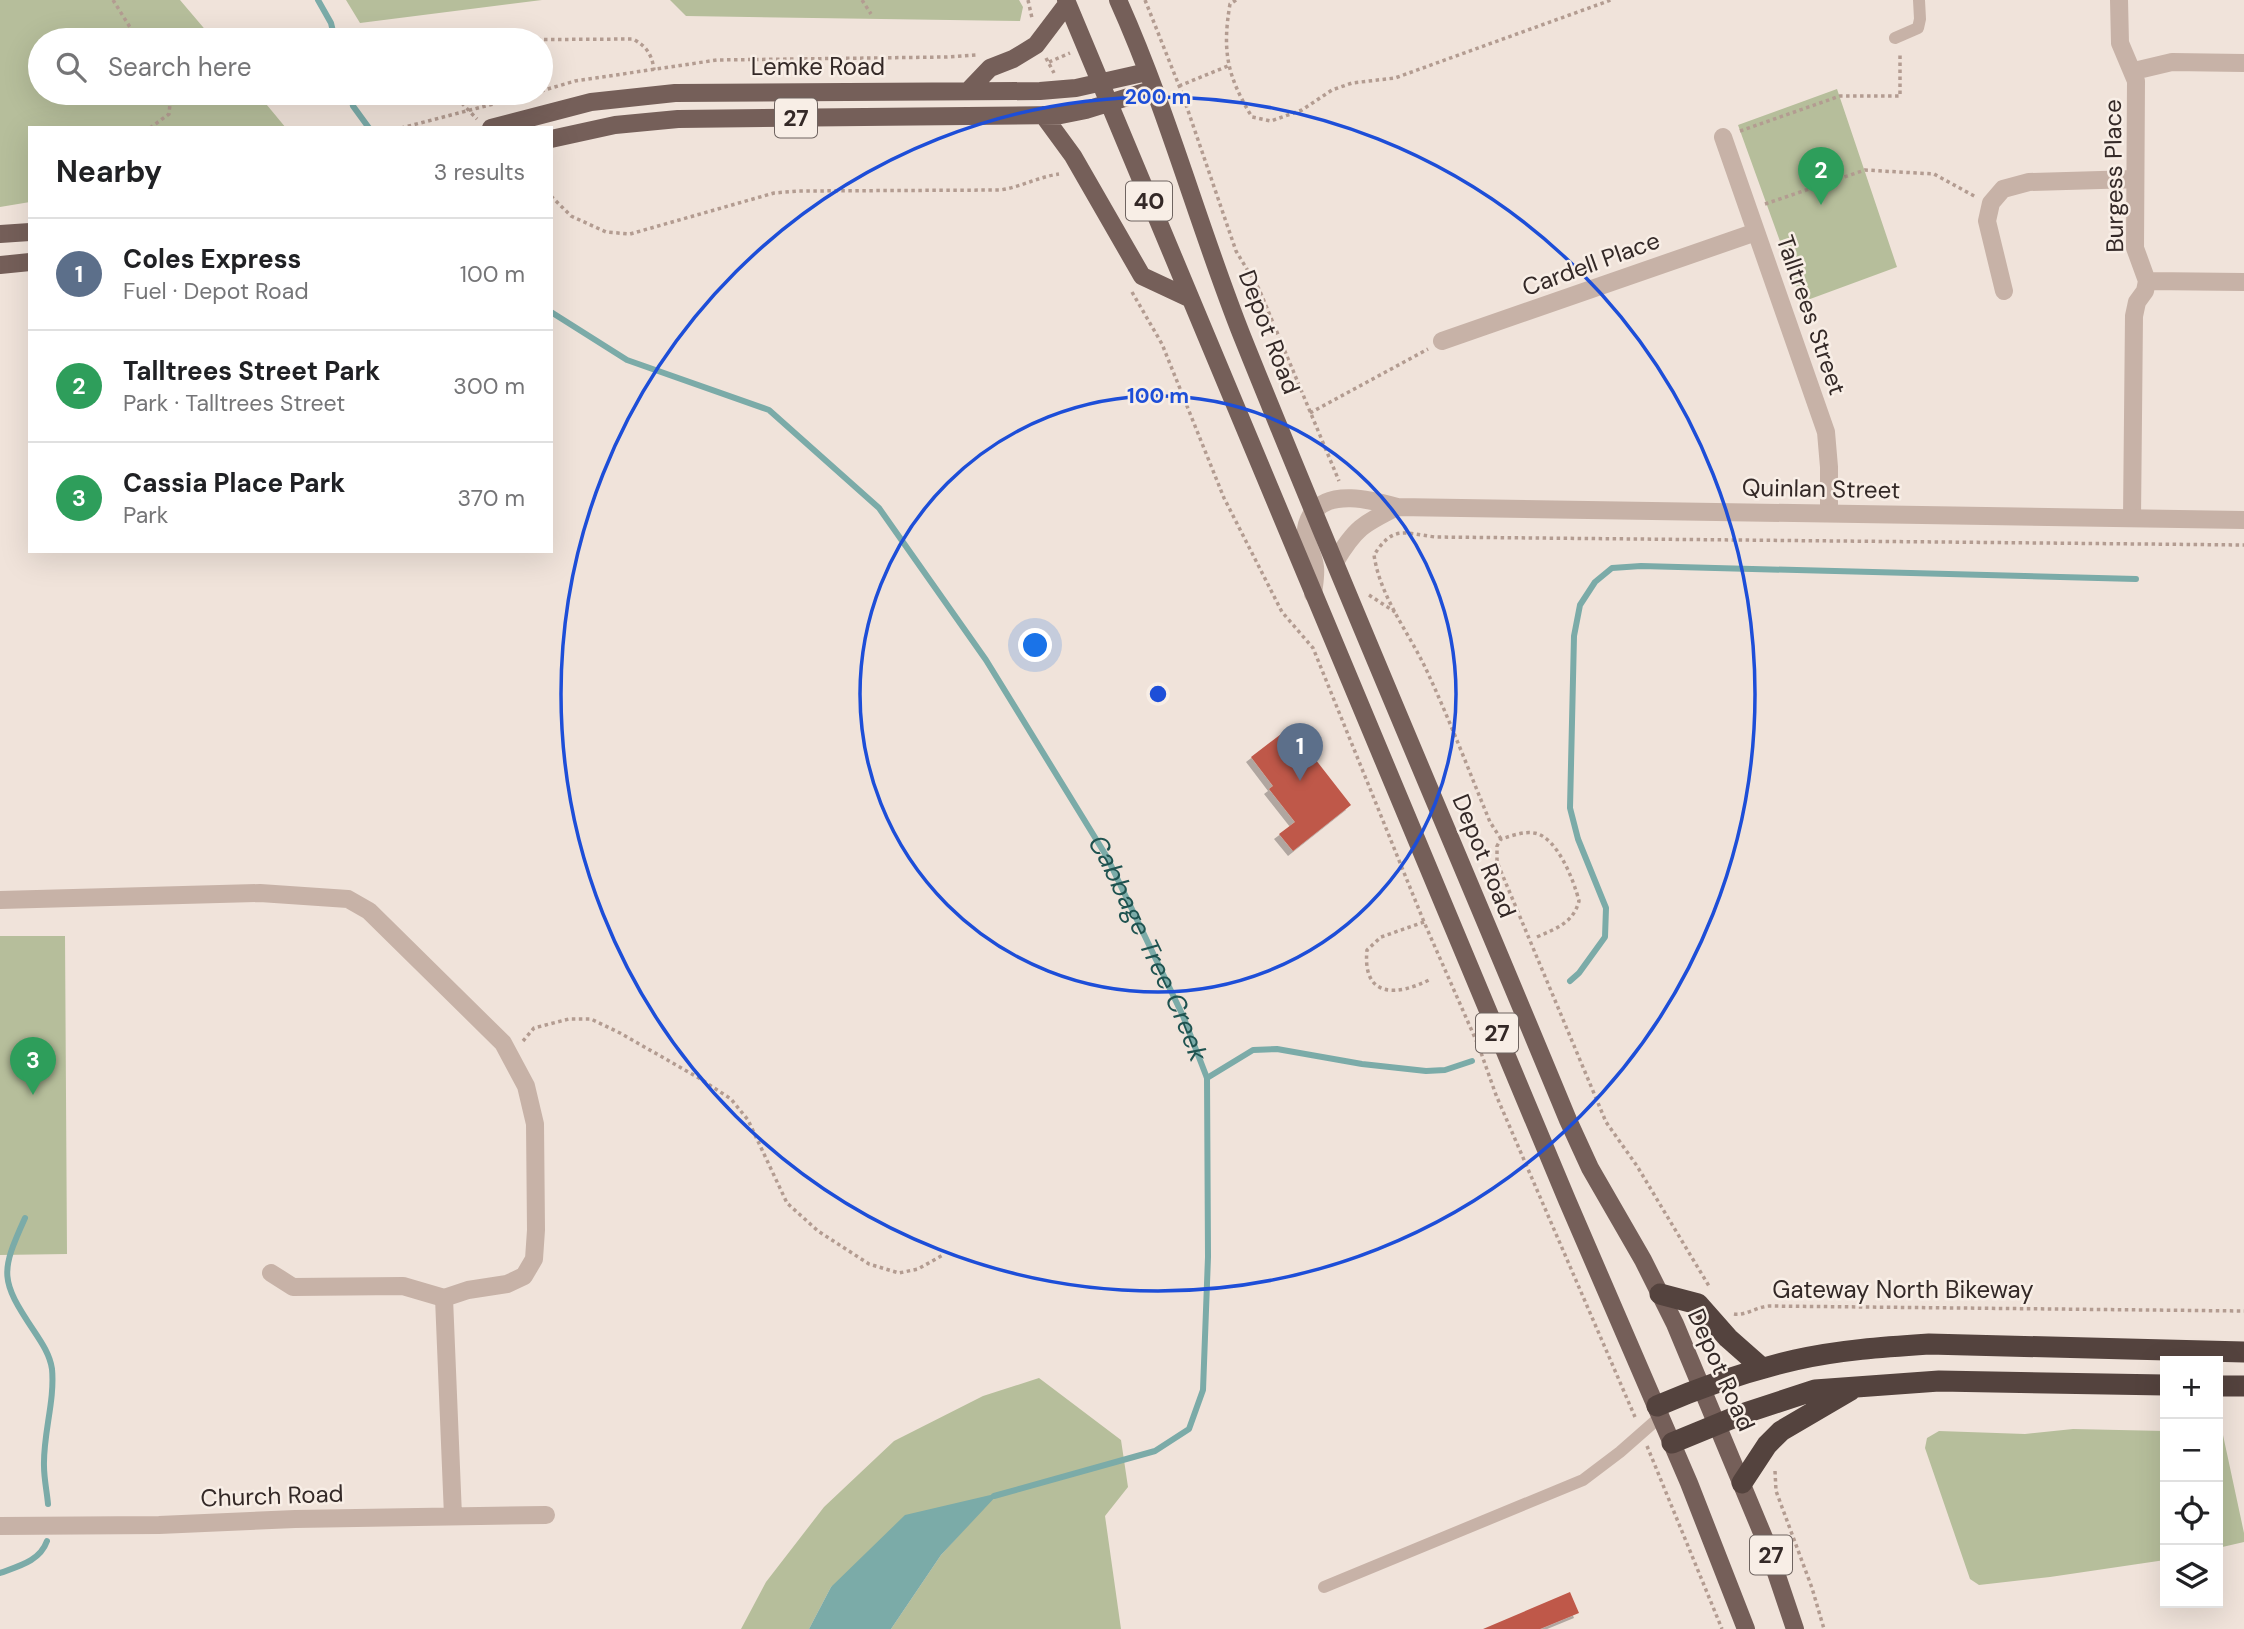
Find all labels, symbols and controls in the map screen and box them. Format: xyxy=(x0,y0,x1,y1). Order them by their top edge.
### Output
search box xyxy=(28,28,553,105)
icon: search xyxy=(52,48,90,86)
text: Search here xyxy=(108,50,251,84)
street label: Lemke Road xyxy=(751,51,885,82)
text: 200 m xyxy=(1125,83,1191,111)
road number: 27 xyxy=(775,99,817,138)
street label: Burgess Place xyxy=(2097,99,2130,253)
pin: 2 xyxy=(1798,147,1844,205)
text: Nearby xyxy=(56,152,162,191)
text: 3 results xyxy=(434,157,525,187)
road number: 40 xyxy=(1126,182,1172,220)
street label: Cardell Place xyxy=(1518,224,1664,303)
street label: Talltrees Street xyxy=(1770,231,1853,399)
text: Coles Express xyxy=(123,242,301,276)
text: 1 xyxy=(75,259,83,289)
text: 100 m xyxy=(460,259,525,289)
street label: Depot Road xyxy=(1232,265,1307,398)
text: Fuel · Depot Road xyxy=(123,276,309,306)
text: Talltrees Street Park xyxy=(123,354,380,388)
text: 2 xyxy=(72,371,86,401)
text: 300 m xyxy=(453,371,525,401)
text: 100 m xyxy=(1127,382,1189,410)
text: Park · Talltrees Street xyxy=(123,388,345,418)
text: Cassia Place Park xyxy=(123,466,345,500)
street label: Quinlan Street xyxy=(1742,472,1900,505)
text: 3 xyxy=(72,483,86,513)
text: 370 m xyxy=(457,483,525,513)
text: Park xyxy=(123,500,168,530)
your location xyxy=(1018,628,1052,662)
centre of rings xyxy=(1146,682,1170,706)
pin: 1 xyxy=(1277,723,1323,781)
street label: Depot Road xyxy=(1446,789,1523,922)
water label: Cabbage Tree Creek xyxy=(1080,828,1216,1067)
road number: 27 xyxy=(1476,1014,1518,1052)
pin: 3 xyxy=(10,1037,56,1095)
street label: Gateway North Bikeway xyxy=(1772,1274,2034,1305)
street label: Depot Road xyxy=(1681,1304,1762,1436)
map controls xyxy=(2160,1356,2223,1608)
button: + xyxy=(2160,1356,2223,1419)
button: − xyxy=(2160,1419,2223,1482)
street label: Church Road xyxy=(200,1478,344,1513)
button: locate xyxy=(2160,1482,2223,1545)
road number: 27 xyxy=(1750,1536,1792,1574)
button: layers xyxy=(2160,1545,2223,1608)

